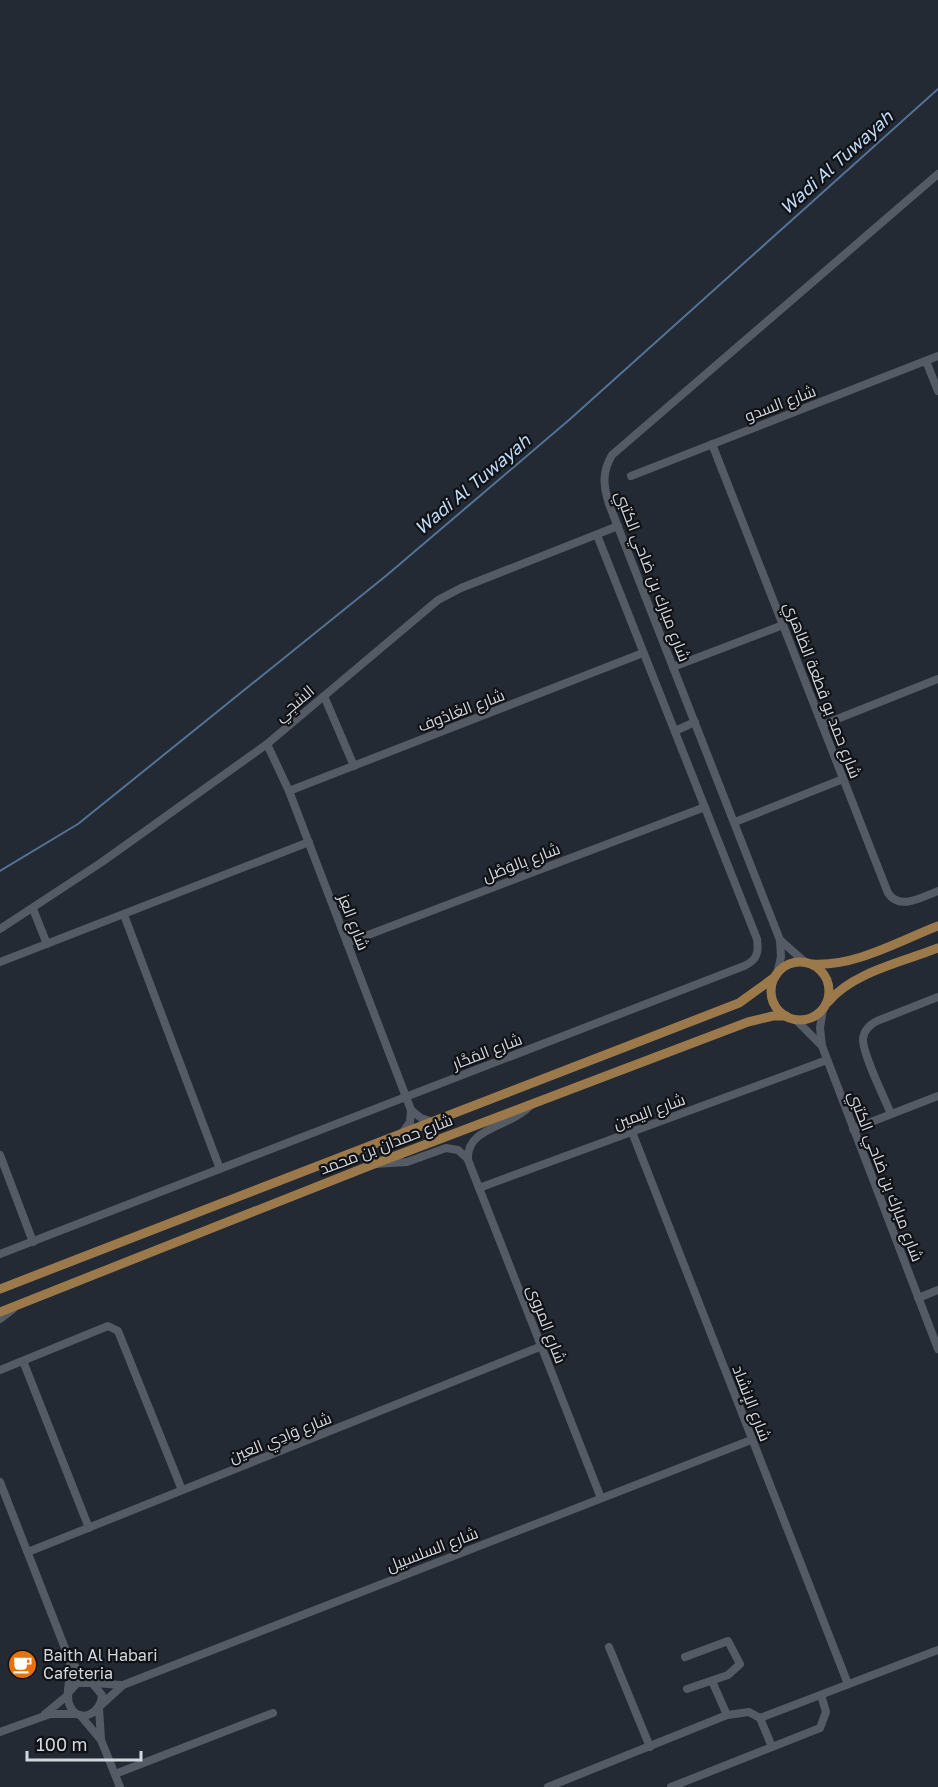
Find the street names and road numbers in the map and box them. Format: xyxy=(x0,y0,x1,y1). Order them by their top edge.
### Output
street label: شارع السدو xyxy=(742,380,819,428)
street label: شارع مبارك بن ضاحي الكتبي xyxy=(607,488,695,666)
street label: شارع حمد بو قطعة الظاهري xyxy=(776,599,866,782)
street label: السَّجِي xyxy=(270,680,321,729)
street label: شارع الغَادُوف xyxy=(415,684,508,738)
street label: شارع بِالوَصْل xyxy=(479,838,564,888)
street label: شارع العِز xyxy=(332,890,374,954)
street label: شارع المَحَّار xyxy=(448,1029,525,1076)
street label: شارع مبارك بن ضاحي الكتبي xyxy=(840,1088,928,1266)
street label: شارع اليمين xyxy=(610,1089,688,1135)
street label: شارع حمدان بن محمد xyxy=(317,1109,456,1180)
street label: شارع المروى xyxy=(521,1282,571,1367)
street label: شارع الإنشاد xyxy=(726,1362,776,1445)
street label: شارع وَادِي العين xyxy=(226,1407,336,1470)
street label: شارع السلسبيل xyxy=(383,1522,481,1578)

